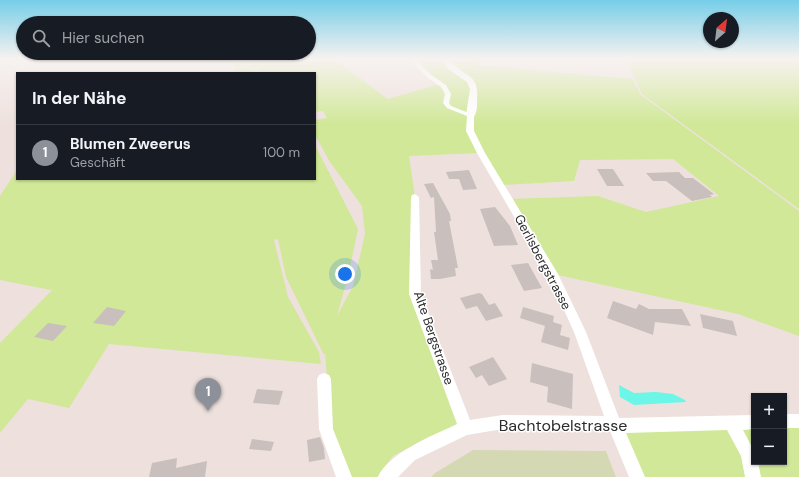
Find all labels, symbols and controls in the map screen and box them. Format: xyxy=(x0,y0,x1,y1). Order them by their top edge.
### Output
north arrow xyxy=(703,12,739,48)
search box xyxy=(16,16,316,60)
icon: search xyxy=(30,27,52,49)
text: Hier suchen xyxy=(62,28,144,48)
text: In der Nähe xyxy=(32,87,127,109)
text: Blumen Zweerus xyxy=(70,134,191,154)
text: 1 xyxy=(43,144,47,161)
text: 100 m xyxy=(263,144,300,161)
text: Geschäft xyxy=(70,154,125,171)
street label: Gerlisbergstrasse xyxy=(511,211,575,313)
your location xyxy=(335,264,355,284)
street label: Alte Bergstrasse xyxy=(410,289,458,387)
pin: 1 xyxy=(195,378,221,411)
map controls xyxy=(751,393,787,465)
button: + xyxy=(751,393,787,429)
street label: Bachtobelstrasse xyxy=(499,415,627,436)
button: − xyxy=(751,429,787,465)

